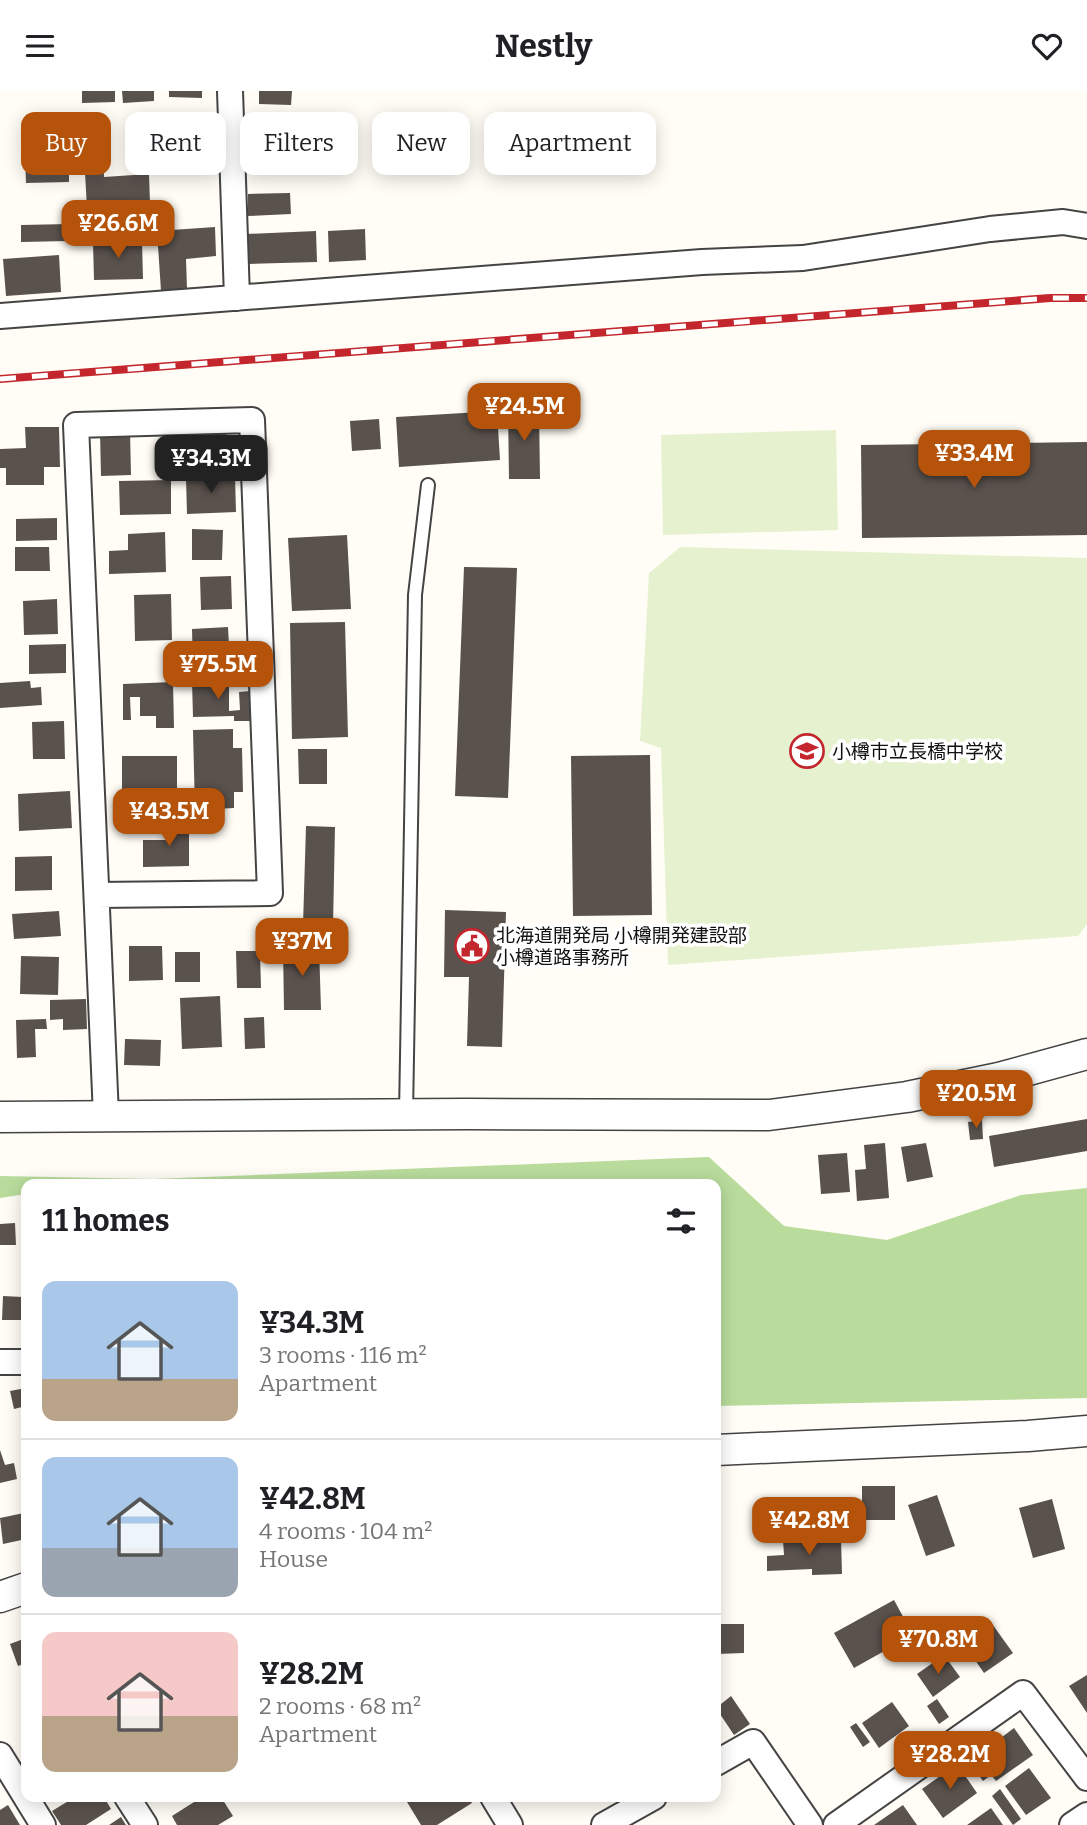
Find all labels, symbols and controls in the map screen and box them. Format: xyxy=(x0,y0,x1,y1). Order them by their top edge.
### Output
icon: menu xyxy=(21,27,59,65)
text: Nestly xyxy=(495,27,592,65)
icon: heart xyxy=(1028,27,1066,65)
chip: Buy xyxy=(21,112,111,175)
chip: Rent xyxy=(125,112,226,175)
chip: Filters xyxy=(240,112,358,175)
chip: New xyxy=(372,112,470,175)
chip: Apartment xyxy=(484,112,656,175)
pin: ¥26.6M xyxy=(61,201,175,260)
text: ¥26.6M xyxy=(77,209,159,237)
pin: ¥24.5M xyxy=(467,383,581,443)
text: ¥24.5M xyxy=(484,392,564,420)
pin: ¥33.4M xyxy=(917,431,1031,490)
pin: ¥34.3M xyxy=(154,435,268,495)
text: ¥33.4M xyxy=(934,439,1014,467)
text: ¥34.3M xyxy=(171,444,251,472)
pin: ¥75.5M xyxy=(161,641,275,701)
text: ¥75.5M xyxy=(179,650,257,678)
school or university icon: 小樽市立長橋中学校 xyxy=(788,732,826,770)
place label: 小樽市立長橋中学校 xyxy=(832,740,1003,763)
pin: ¥43.5M xyxy=(112,789,226,848)
text: ¥43.5M xyxy=(129,797,209,825)
pin: ¥37M xyxy=(261,919,343,978)
place label: 北海道開発局 小樽開発建設部 小樽道路事務所 xyxy=(496,924,747,969)
text: ¥37M xyxy=(271,927,333,955)
public building icon: 北海道開発局 小樽開発建設部 小樽道路事務所 xyxy=(453,927,491,965)
pin: ¥20.5M xyxy=(919,1070,1033,1130)
text: ¥20.5M xyxy=(936,1079,1016,1107)
icon: filters xyxy=(662,1202,700,1240)
text: 11 homes xyxy=(42,1203,170,1239)
text: ¥34.3M xyxy=(259,1305,364,1341)
icon: home xyxy=(98,1309,182,1393)
text: 3 rooms · 116 m² xyxy=(259,1341,427,1369)
text: Apartment xyxy=(259,1369,377,1397)
text: ¥42.8M xyxy=(259,1481,366,1517)
icon: home xyxy=(98,1485,182,1569)
pin: ¥42.8M xyxy=(752,1497,866,1557)
text: ¥42.8M xyxy=(768,1506,850,1534)
text: 4 rooms · 104 m² xyxy=(259,1517,432,1545)
text: House xyxy=(259,1545,328,1573)
pin: ¥70.8M xyxy=(881,1617,995,1676)
text: ¥70.8M xyxy=(898,1625,978,1653)
text: ¥28.2M xyxy=(259,1656,364,1692)
icon: home xyxy=(98,1660,182,1744)
text: 2 rooms · 68 m² xyxy=(259,1692,421,1720)
text: Apartment xyxy=(259,1720,377,1748)
pin: ¥28.2M xyxy=(893,1731,1007,1791)
text: ¥28.2M xyxy=(910,1740,990,1768)

